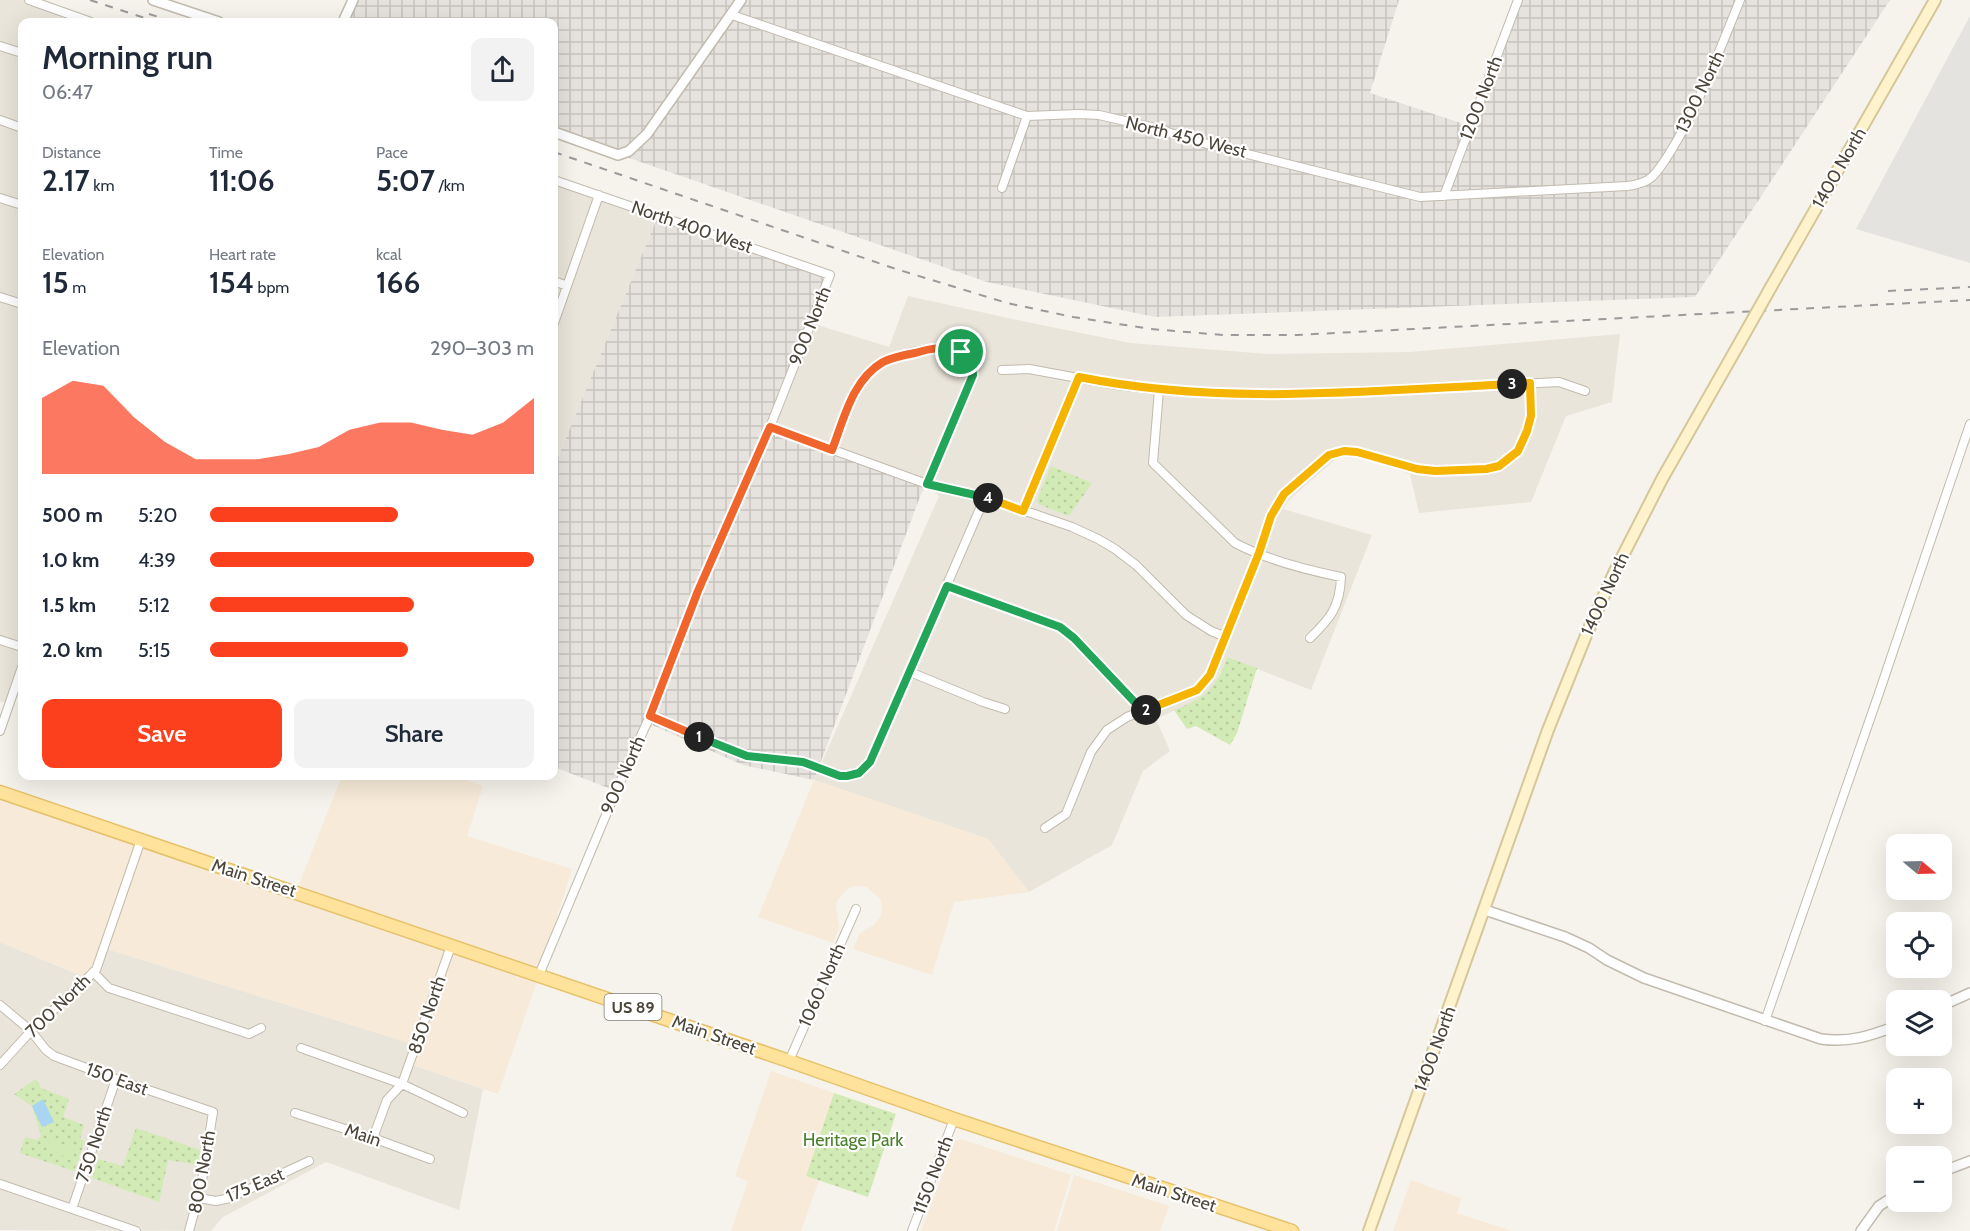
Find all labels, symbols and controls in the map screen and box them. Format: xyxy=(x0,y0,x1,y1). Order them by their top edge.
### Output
text: Morning run xyxy=(42,37,213,77)
button: share xyxy=(471,38,534,101)
street label: 1300 North xyxy=(1671,47,1729,137)
street label: 1200 North xyxy=(1455,53,1507,143)
text: 06:47 xyxy=(42,80,93,104)
street label: North 450 West xyxy=(1123,111,1249,163)
street label: 1400 North xyxy=(1807,124,1871,212)
text: Distance xyxy=(42,143,101,162)
text: Time xyxy=(209,143,243,162)
text: Pace xyxy=(376,143,408,162)
text: 2.17 xyxy=(42,162,90,199)
text: 11:06 xyxy=(209,162,275,199)
text: 5:07 xyxy=(376,162,435,199)
text: km xyxy=(90,176,114,195)
text: /km xyxy=(435,176,465,195)
street label: North 400 West xyxy=(629,196,755,258)
text: Elevation xyxy=(42,245,105,264)
text: Heart rate xyxy=(209,245,276,264)
text: kcal xyxy=(376,245,402,264)
text: 15 xyxy=(42,264,69,301)
text: 154 xyxy=(209,264,254,301)
text: 166 xyxy=(376,264,420,301)
text: m xyxy=(69,278,86,297)
text: bpm xyxy=(254,278,289,297)
street label: 900 North xyxy=(784,283,836,369)
pin xyxy=(935,326,986,377)
icon: arrive xyxy=(944,335,977,368)
text: Elevation xyxy=(42,336,120,360)
text: 290–303 m xyxy=(430,336,534,360)
pin: 3 xyxy=(1497,369,1527,399)
text: 3 xyxy=(1508,374,1516,393)
pin: 4 xyxy=(973,483,1003,513)
text: 4 xyxy=(983,488,993,507)
text: 500 m xyxy=(42,503,103,527)
text: 5:20 xyxy=(138,503,177,527)
text: 1.0 km xyxy=(42,548,99,572)
text: 4:39 xyxy=(138,548,176,572)
street label: 1400 North xyxy=(1576,549,1634,639)
text: 1.5 km xyxy=(42,593,96,617)
text: 5:12 xyxy=(138,593,170,617)
text: 2.0 km xyxy=(42,638,103,662)
text: 5:15 xyxy=(138,638,170,662)
pin: 2 xyxy=(1131,695,1161,725)
button: Save xyxy=(42,699,282,768)
button: Share xyxy=(294,699,534,768)
text: 2 xyxy=(1142,700,1150,719)
pin: 1 xyxy=(684,722,714,752)
text: 1 xyxy=(696,727,702,746)
street label: 900 North xyxy=(596,733,650,817)
north arrow xyxy=(1886,834,1952,900)
map controls xyxy=(1886,834,1952,1212)
street label: Main Street xyxy=(209,854,299,902)
button: locate xyxy=(1886,912,1952,978)
street label: 1060 North xyxy=(794,940,850,1030)
street label: 700 North xyxy=(21,970,95,1042)
street label: 850 North xyxy=(403,973,451,1057)
button: layers xyxy=(1886,990,1952,1056)
road number: US 89 xyxy=(604,994,662,1020)
street label: 1400 North xyxy=(1409,1003,1461,1095)
street label: Main Street xyxy=(669,1010,759,1060)
street label: 150 East xyxy=(83,1058,151,1100)
button: + xyxy=(1886,1068,1952,1134)
street label: 750 North xyxy=(71,1103,117,1185)
street label: Main xyxy=(342,1119,384,1151)
street label: 800 North xyxy=(184,1129,220,1215)
park label: Heritage Park xyxy=(803,1129,904,1151)
street label: 1150 North xyxy=(908,1133,958,1217)
button: − xyxy=(1886,1146,1952,1212)
street label: 175 East xyxy=(223,1163,287,1207)
street label: Main Street xyxy=(1129,1169,1219,1217)

